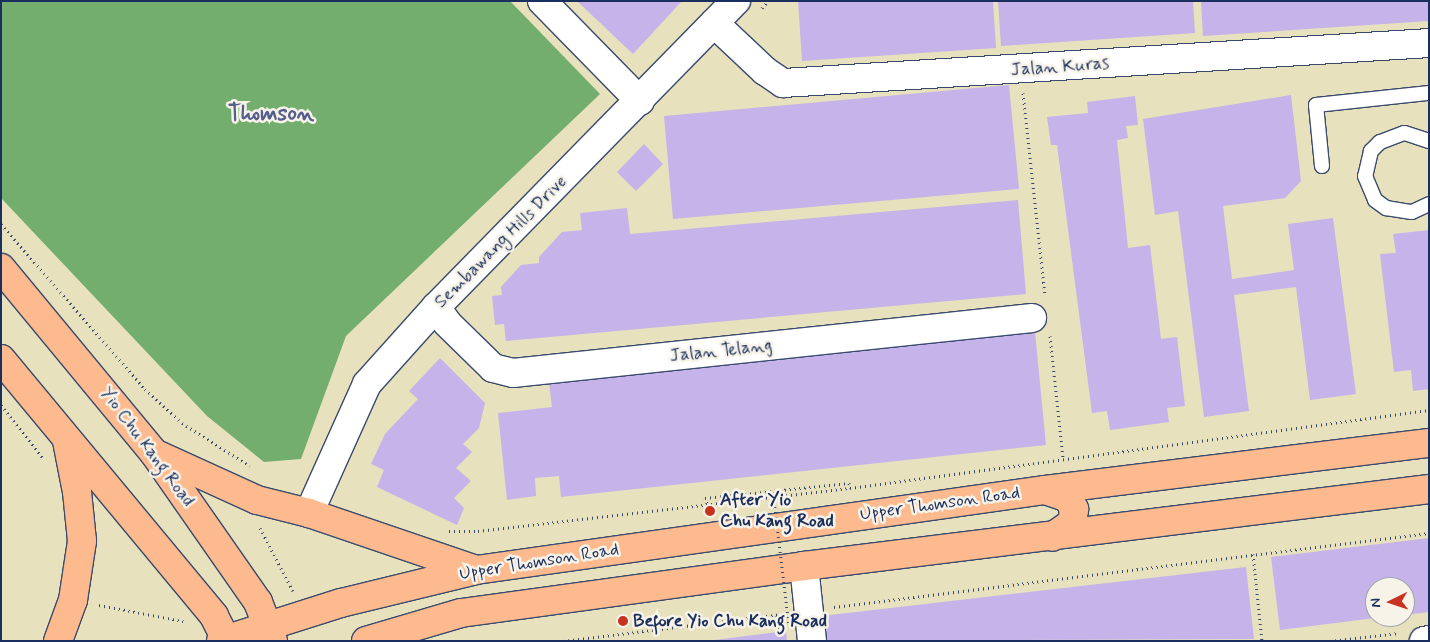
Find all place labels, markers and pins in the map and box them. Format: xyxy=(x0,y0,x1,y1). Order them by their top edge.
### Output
place label: After Yio Chu Kang Road xyxy=(720,490,837,532)
marker: After Yio Chu Kang Road xyxy=(704,505,716,517)
place label: Before Yio Chu Kang Road xyxy=(633,610,832,632)
marker: Before Yio Chu Kang Road xyxy=(617,615,629,627)

